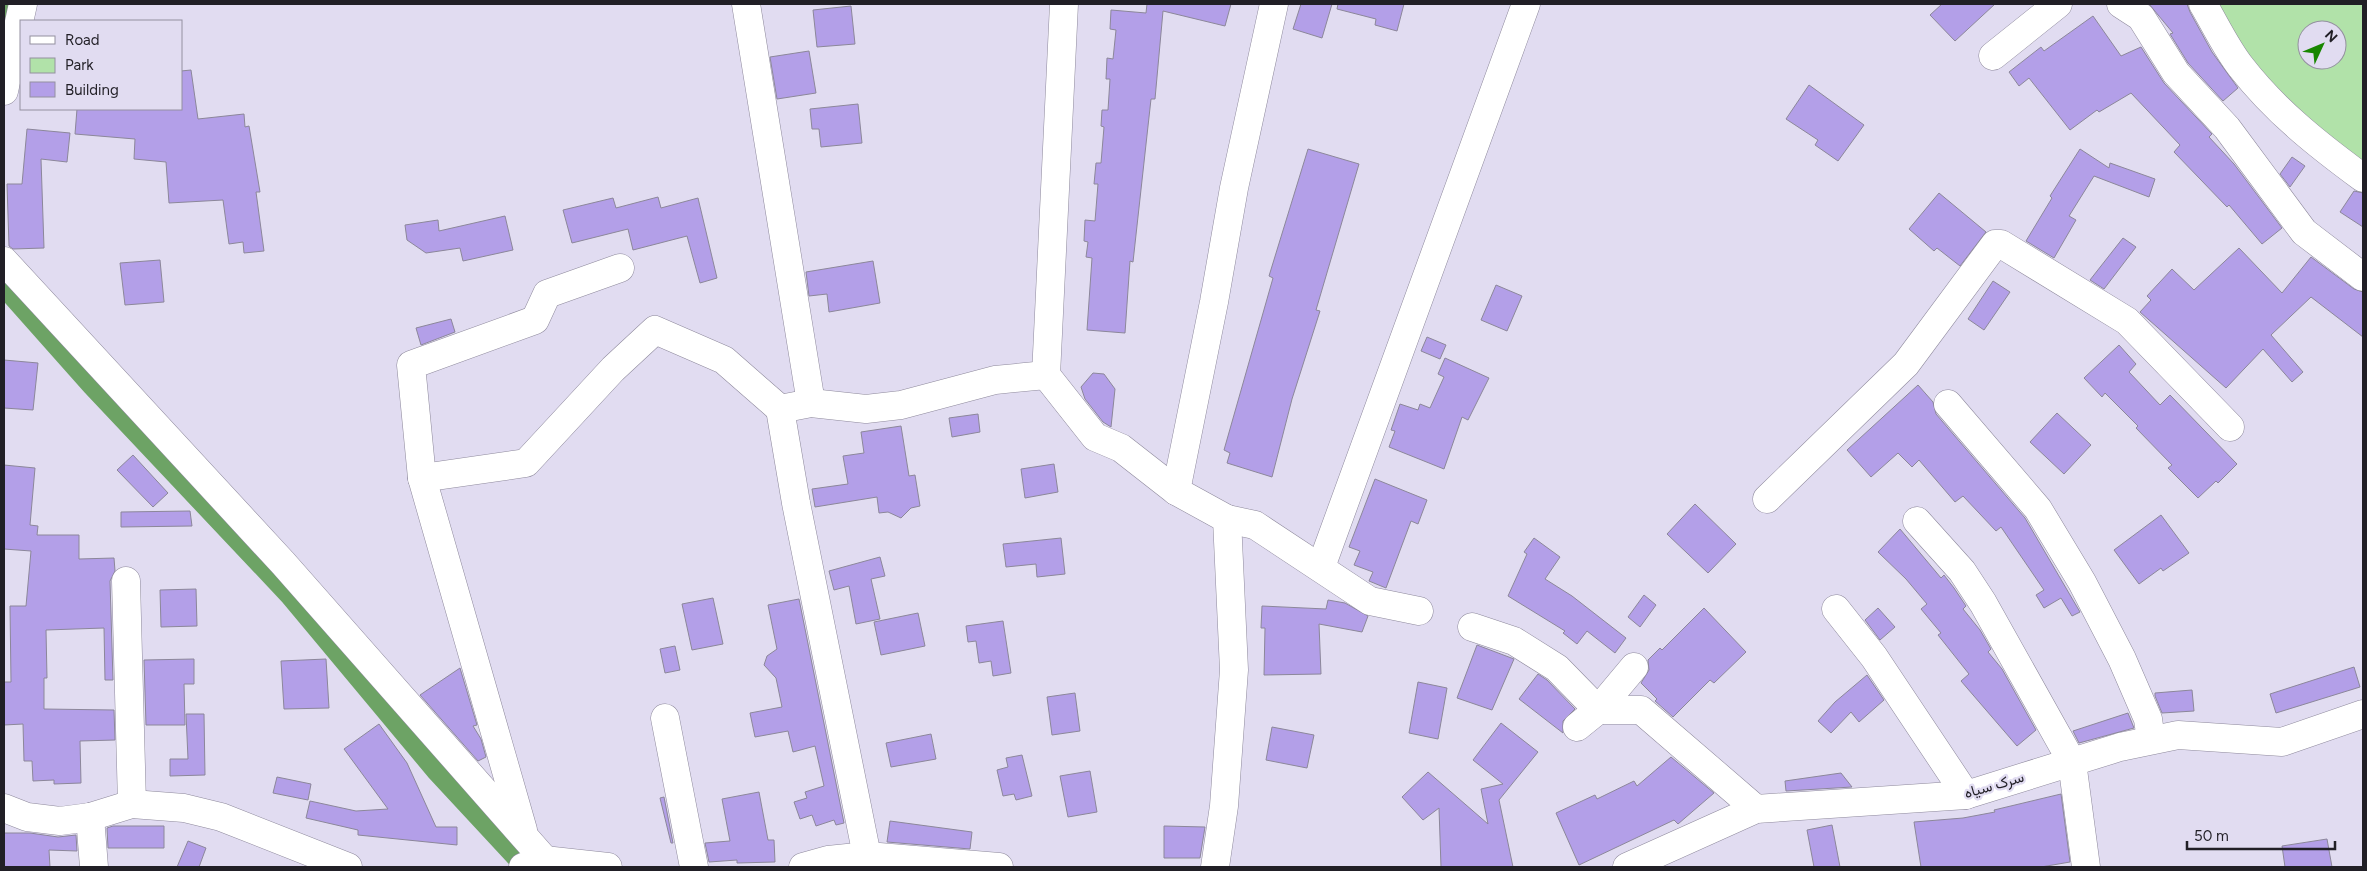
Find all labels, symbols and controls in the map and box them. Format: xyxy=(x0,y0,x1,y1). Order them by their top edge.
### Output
legend xyxy=(20,20,182,110)
north arrow xyxy=(2297,20,2347,70)
text: N xyxy=(2321,27,2341,46)
text: Road xyxy=(65,31,100,49)
text: Park xyxy=(65,56,94,74)
text: Building xyxy=(65,81,119,99)
street label: سرک سیاه xyxy=(1962,768,2026,802)
scale bar xyxy=(2187,818,2334,850)
text: 50 m xyxy=(2194,827,2229,845)

